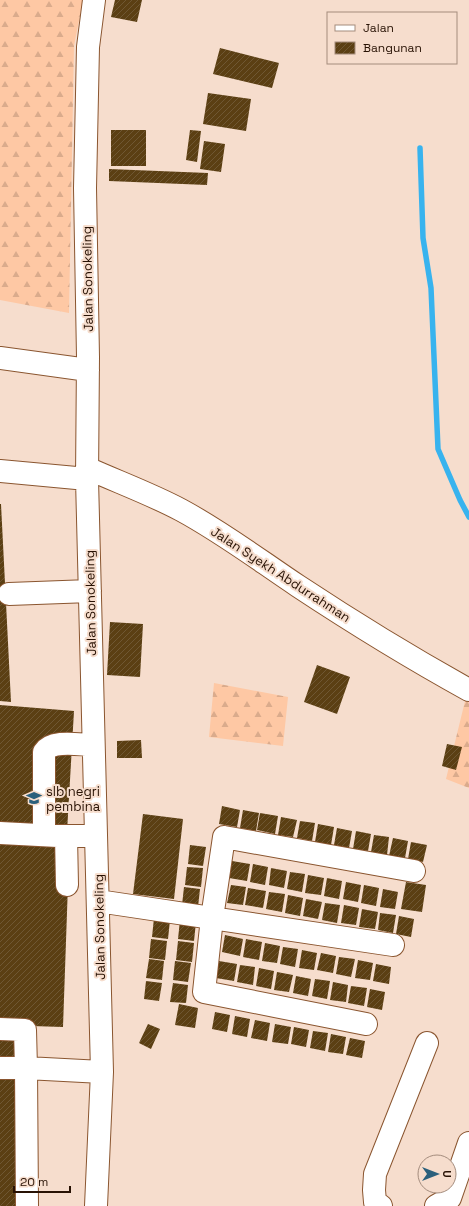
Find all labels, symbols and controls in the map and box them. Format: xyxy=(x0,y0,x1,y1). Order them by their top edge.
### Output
legend xyxy=(327,12,457,64)
text: Jalan xyxy=(363,20,394,36)
text: Bangunan xyxy=(363,40,422,56)
street label: Jalan Sonokeling xyxy=(78,226,97,332)
street label: Jalan Syekh Abdurrahman xyxy=(208,523,354,626)
street label: Jalan Sonokeling xyxy=(81,550,100,656)
place label: slb negri pembina xyxy=(46,783,101,815)
school or university icon: slb negri pembina xyxy=(25,789,43,807)
street label: Jalan Sonokeling xyxy=(90,874,109,980)
north arrow xyxy=(417,1154,457,1194)
scale bar xyxy=(14,1168,70,1194)
text: U xyxy=(440,1170,454,1178)
text: 20 m xyxy=(20,1174,48,1190)

